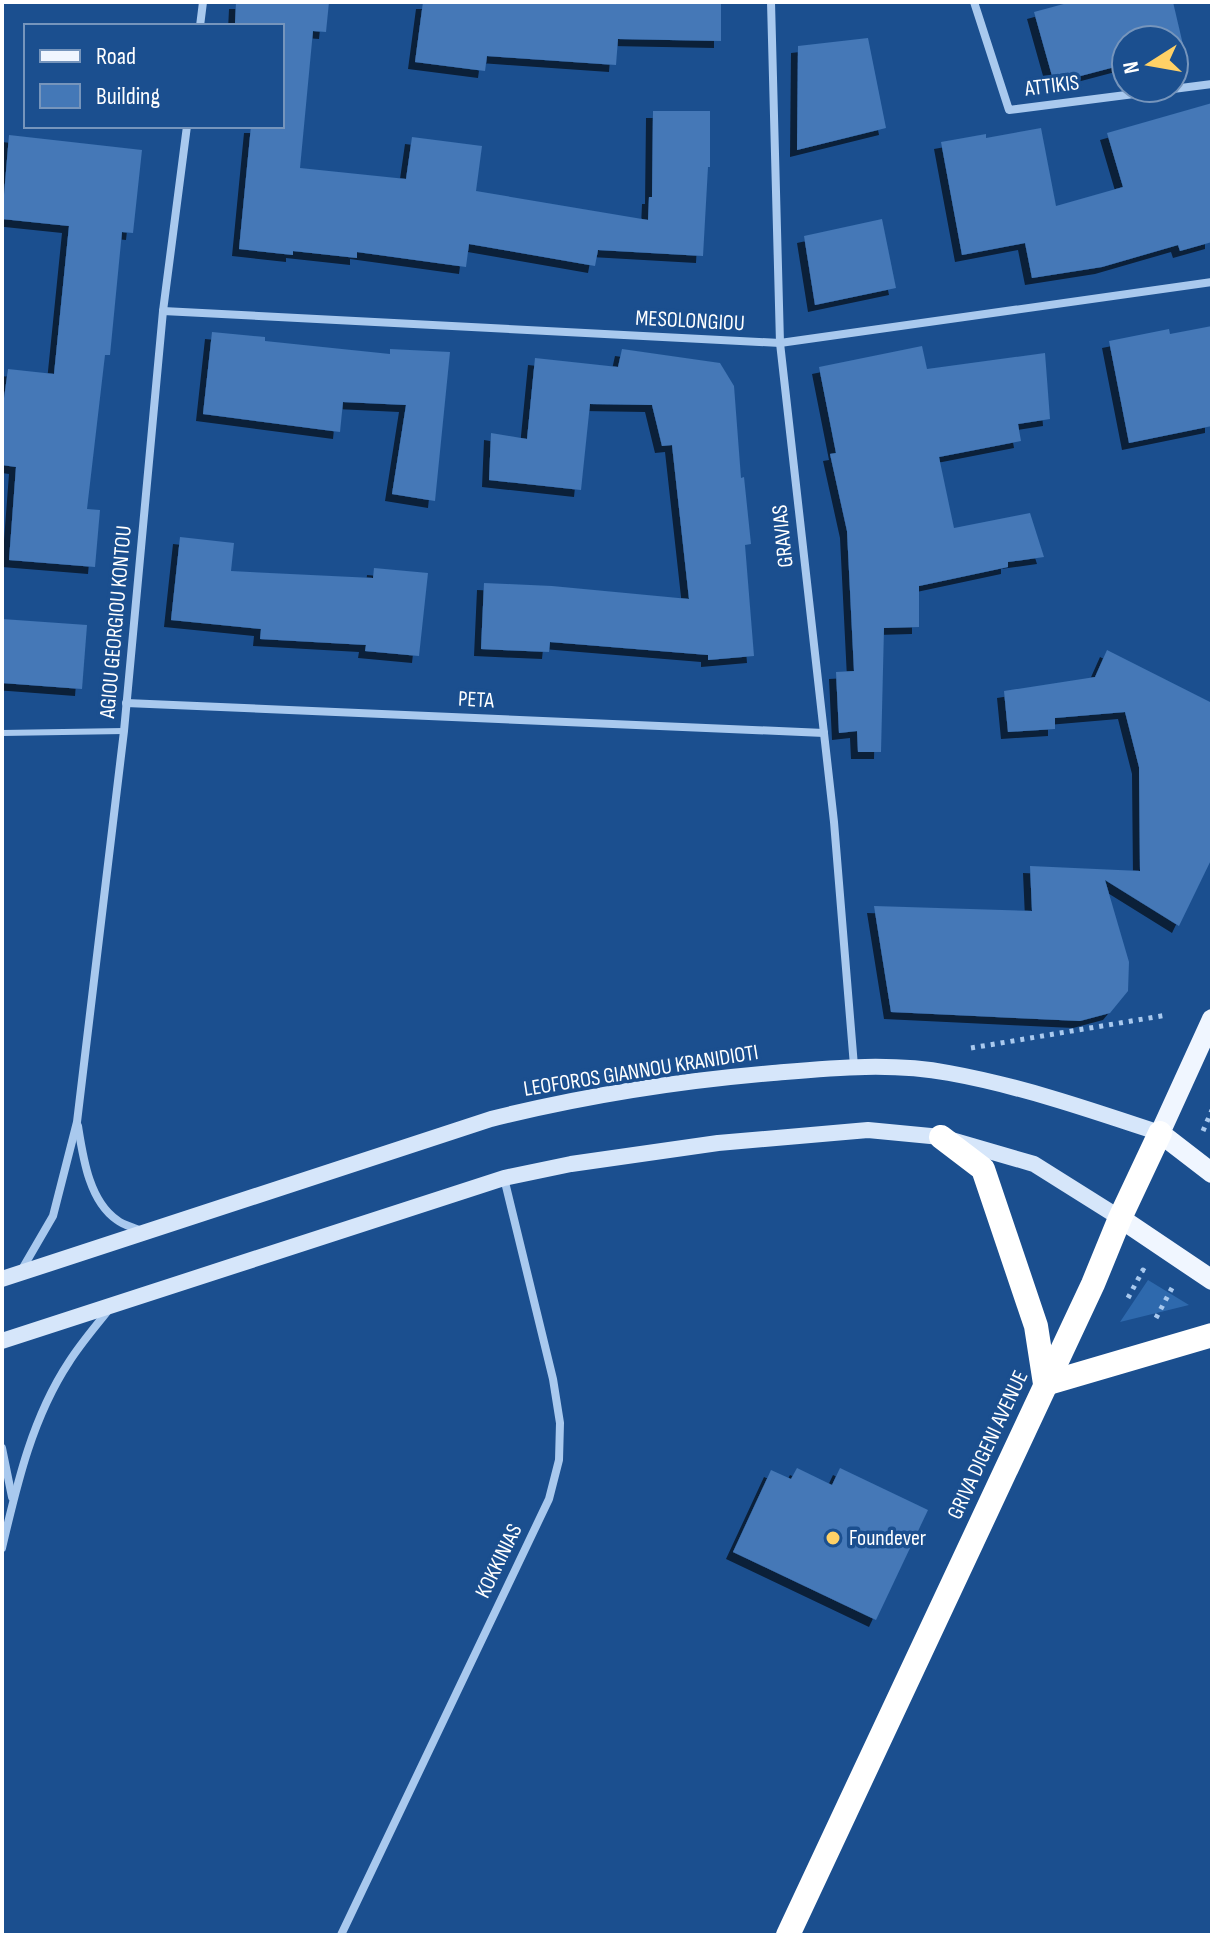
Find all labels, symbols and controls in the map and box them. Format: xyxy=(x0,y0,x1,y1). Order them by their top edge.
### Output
legend xyxy=(24,24,284,128)
north arrow xyxy=(1110,24,1190,104)
text: Road xyxy=(96,42,136,71)
text: N xyxy=(1117,59,1146,76)
street label: ATTIKIS xyxy=(1022,69,1081,103)
text: Building xyxy=(96,82,160,111)
street label: MESOLONGIOU xyxy=(635,305,745,337)
street label: GRAVIAS xyxy=(766,503,800,569)
street label: AGIOU GEORGIOU KONTOU xyxy=(94,525,138,720)
street label: PETA xyxy=(457,686,495,714)
street label: LEOFOROS GIANNOU KRANIDIOTI xyxy=(522,1039,760,1103)
street label: GRIVA DIGENI AVENUE xyxy=(942,1366,1034,1524)
street label: KOKKINIAS xyxy=(470,1520,528,1602)
place label: Foundever xyxy=(849,1525,926,1552)
marker: Foundever xyxy=(824,1529,842,1547)

